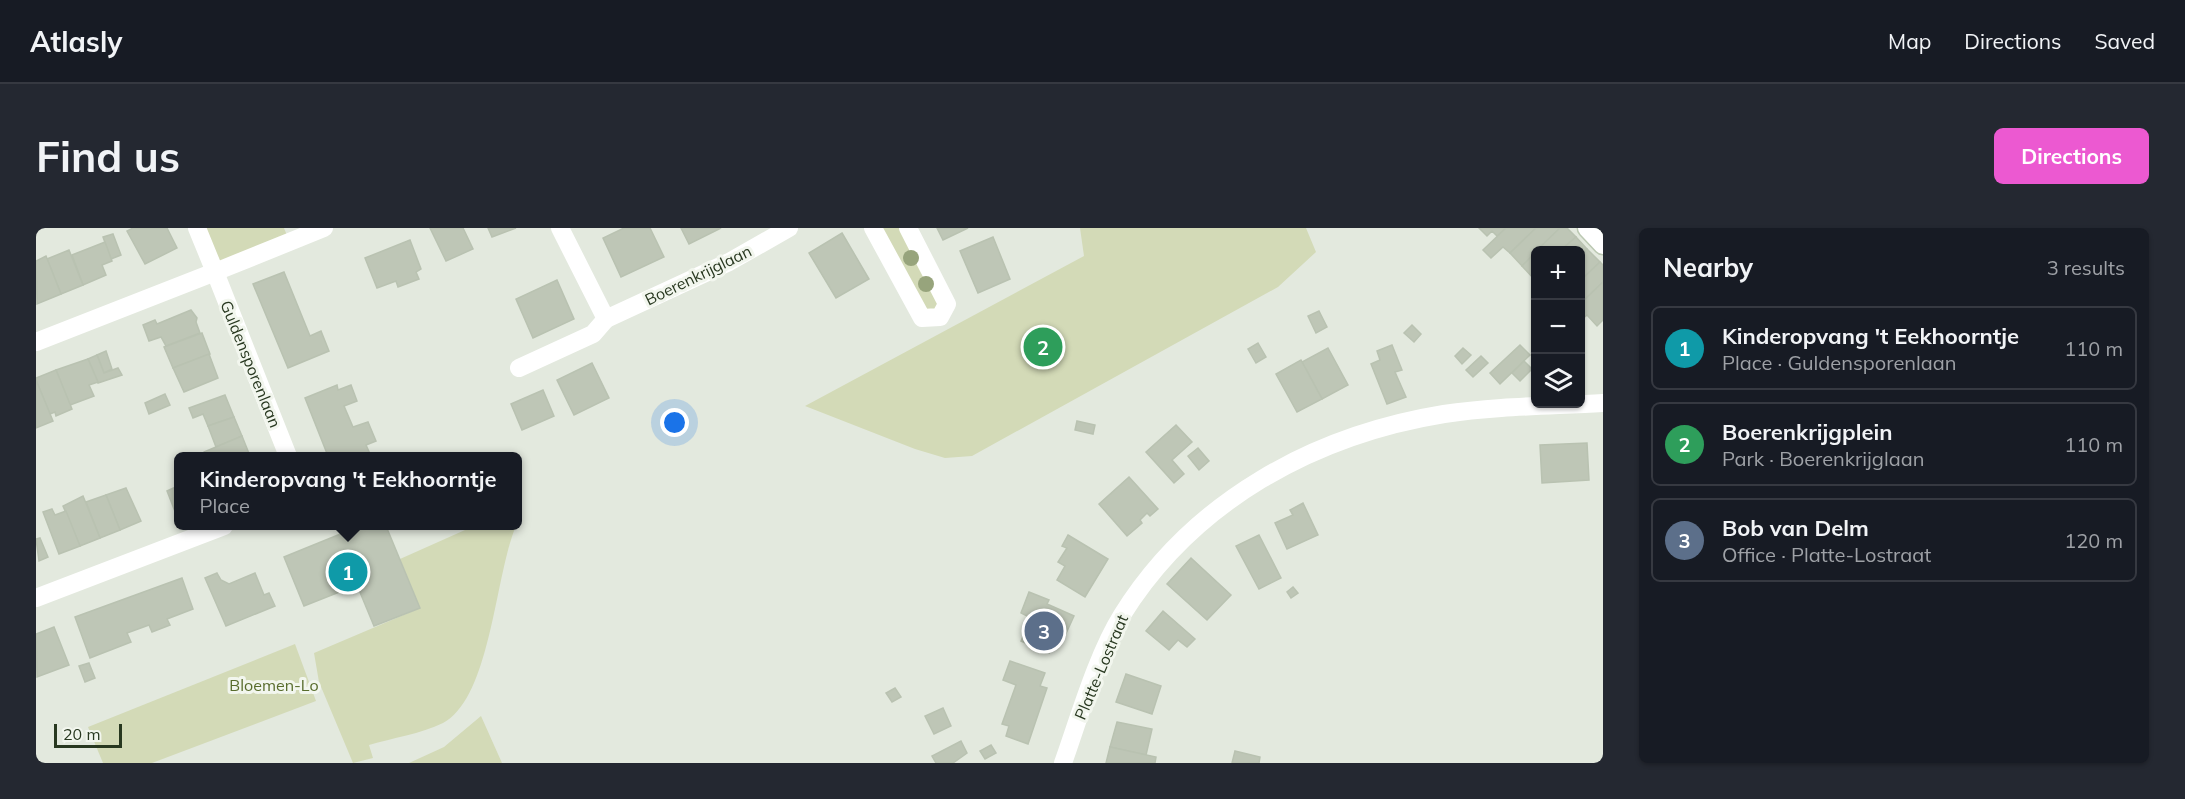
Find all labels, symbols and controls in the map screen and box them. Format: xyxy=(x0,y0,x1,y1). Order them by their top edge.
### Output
text: Atlasly xyxy=(30,24,122,59)
text: Map xyxy=(1888,28,1931,54)
text: Directions xyxy=(1964,28,2061,54)
text: Saved xyxy=(2094,28,2155,54)
button: Directions xyxy=(1994,128,2149,184)
text: Find us xyxy=(36,130,180,183)
street label: Boerenkrijglaan xyxy=(641,241,755,309)
map controls xyxy=(1531,246,1585,408)
button: + xyxy=(1531,246,1585,300)
text: Nearby xyxy=(1663,251,1753,284)
text: 3 results xyxy=(2047,255,2125,280)
street label: Guldensporenlaan xyxy=(216,298,286,430)
button: − xyxy=(1531,300,1585,354)
text: Kinderopvang 't Eekhoorntje xyxy=(1722,322,2019,350)
pin: 2 xyxy=(1024,324,1062,370)
text: 1 xyxy=(1679,336,1691,361)
text: 110 m xyxy=(2064,336,2123,361)
text: Place · Guldensporenlaan xyxy=(1722,350,1957,375)
button: layers xyxy=(1531,354,1585,408)
your location xyxy=(660,408,689,437)
text: Boerenkrijgplein xyxy=(1722,418,1892,446)
text: 2 xyxy=(1679,432,1691,457)
text: 110 m xyxy=(2064,432,2123,457)
text: Park · Boerenkrijglaan xyxy=(1722,446,1924,471)
popup xyxy=(174,452,522,530)
text: Kinderopvang 't Eekhoorntje xyxy=(200,465,496,493)
text: Place xyxy=(200,493,250,518)
text: Bob van Delm xyxy=(1722,514,1869,542)
text: 3 xyxy=(1679,528,1691,553)
text: 120 m xyxy=(2064,528,2123,553)
text: Office · Platte-Lostraat xyxy=(1722,542,1931,567)
pin: 1 xyxy=(328,550,368,594)
pin: 3 xyxy=(1024,608,1064,654)
street label: Platte-Lostraat xyxy=(1070,611,1132,723)
park label: Bloemen-Lo xyxy=(229,675,319,695)
scale bar xyxy=(54,721,122,748)
text: 20 m xyxy=(63,724,100,744)

